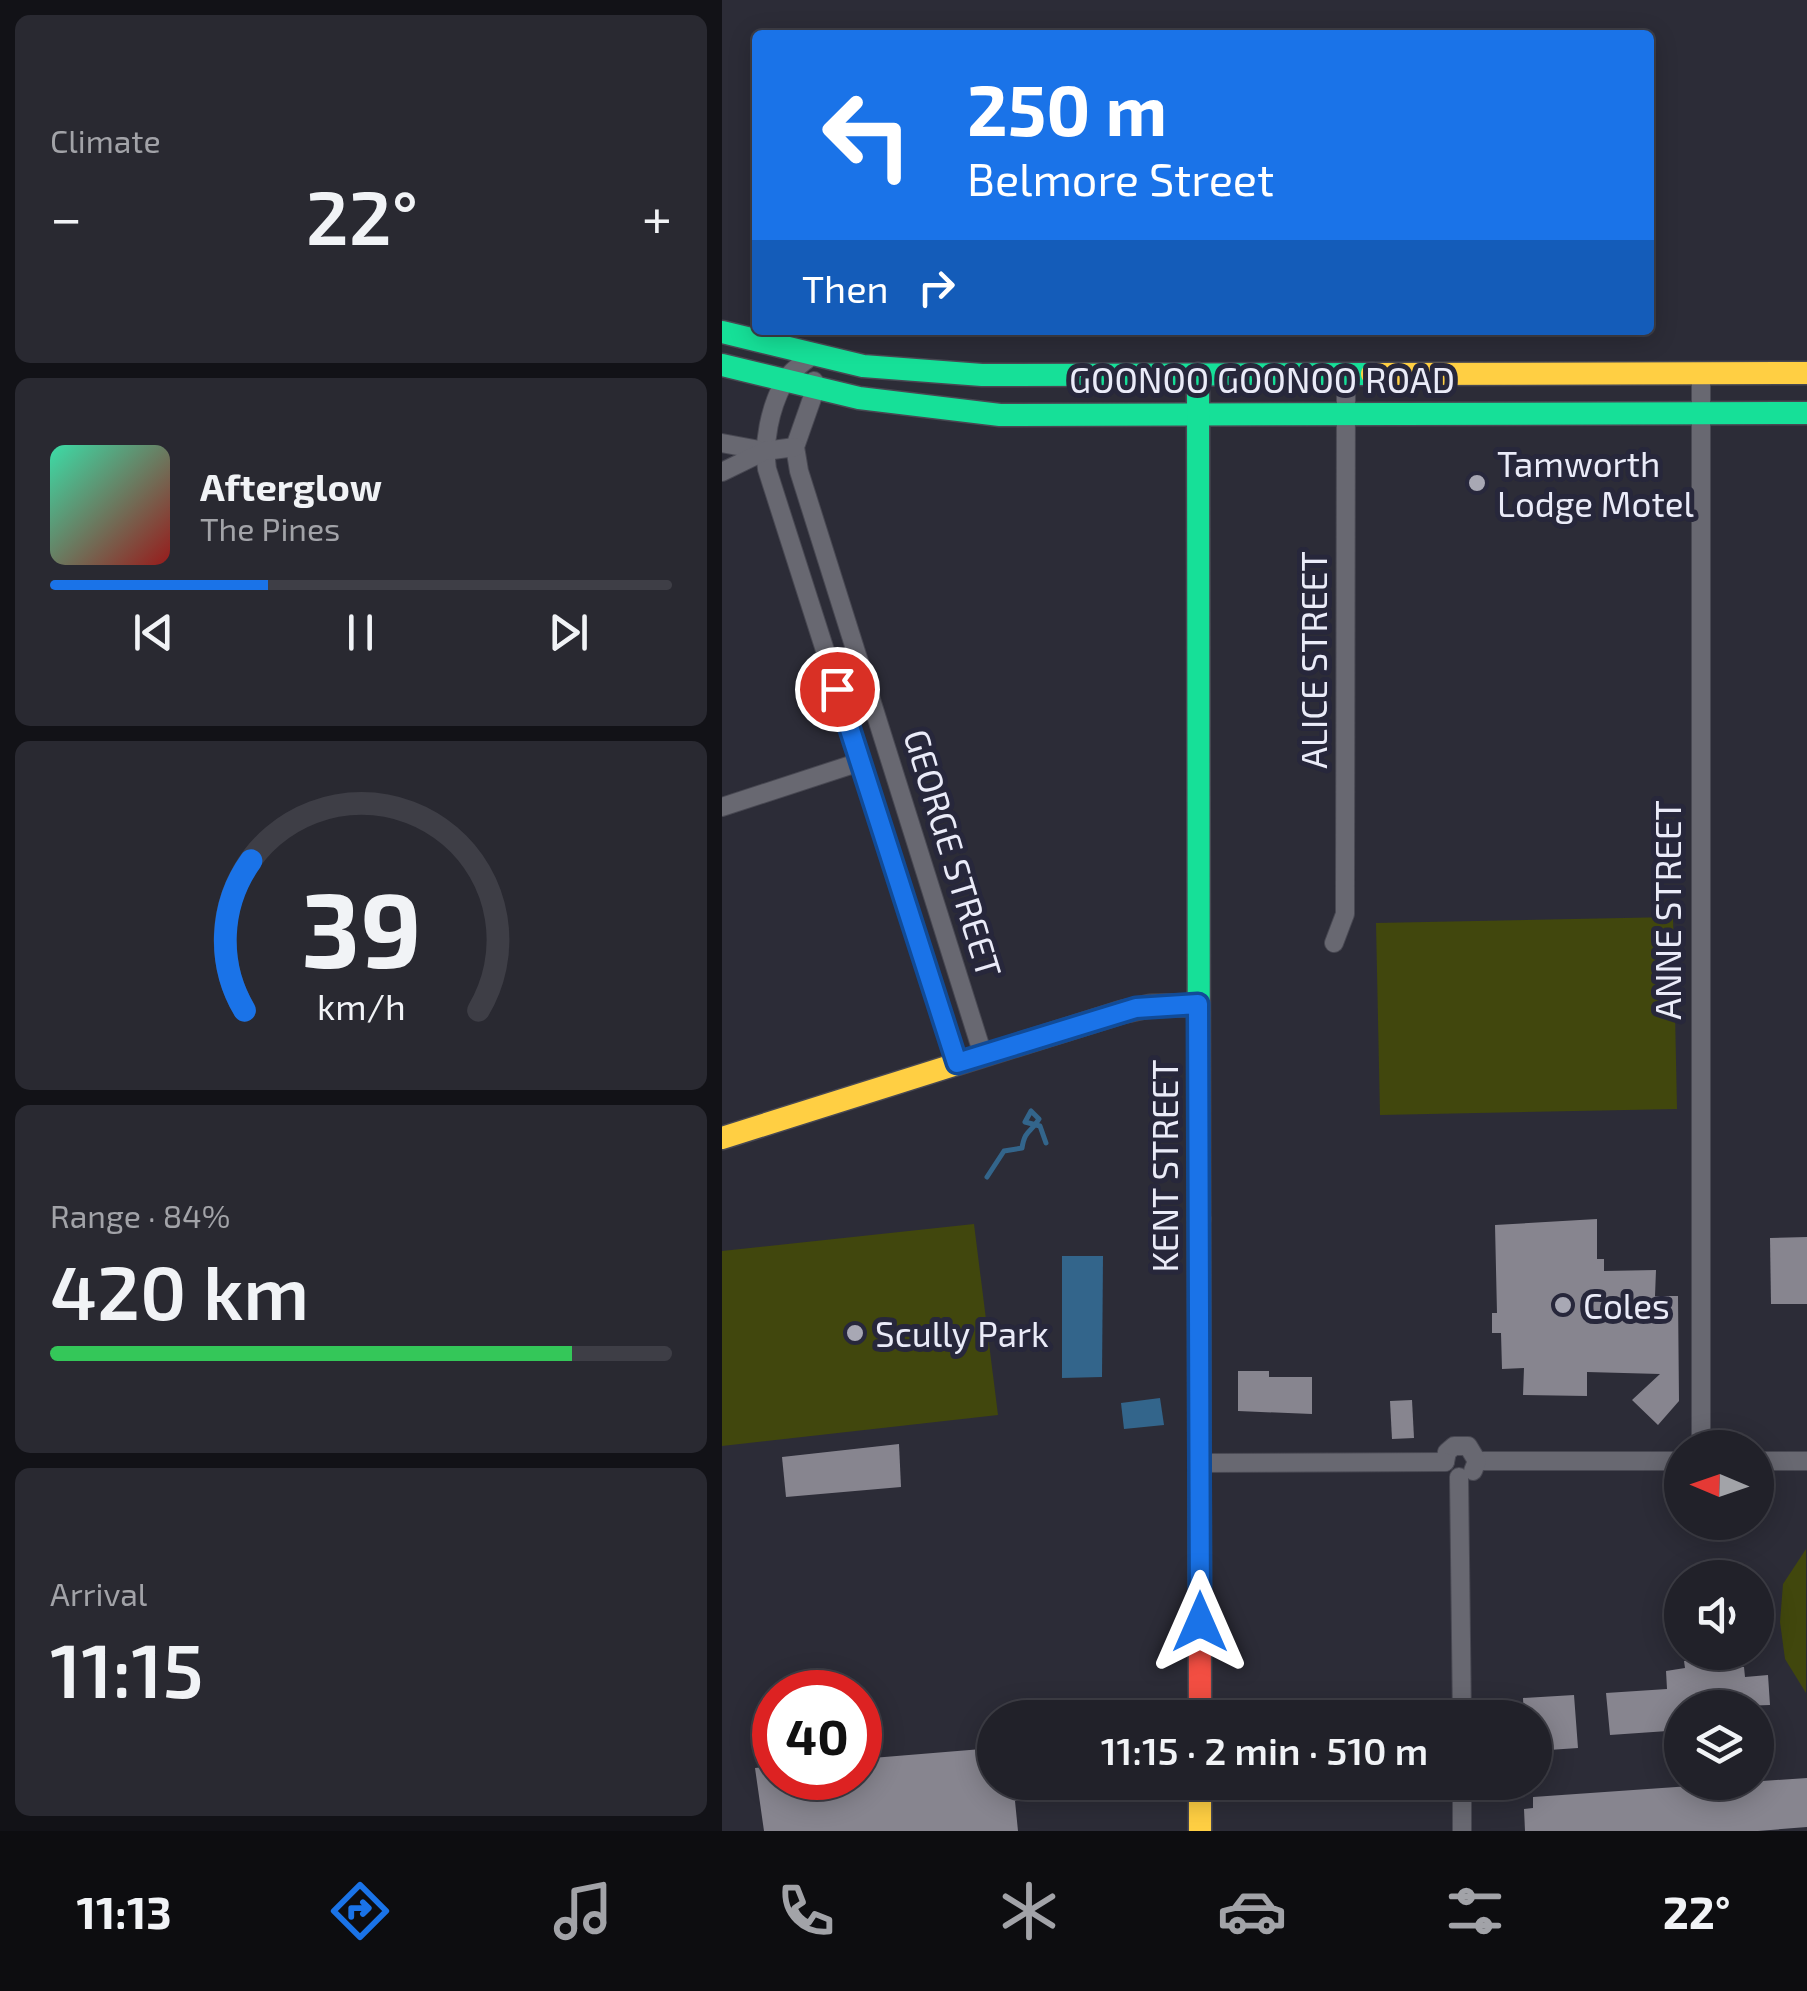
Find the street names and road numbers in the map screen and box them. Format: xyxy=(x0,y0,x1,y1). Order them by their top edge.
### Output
street label: GOONOO GOONOO ROAD xyxy=(1069,358,1455,400)
street label: ALICE STREET xyxy=(1292,551,1334,769)
street label: GEORGE STREET xyxy=(896,724,1012,982)
street label: ANNE STREET xyxy=(1646,800,1688,1020)
street label: KENT STREET xyxy=(1143,1059,1185,1273)

